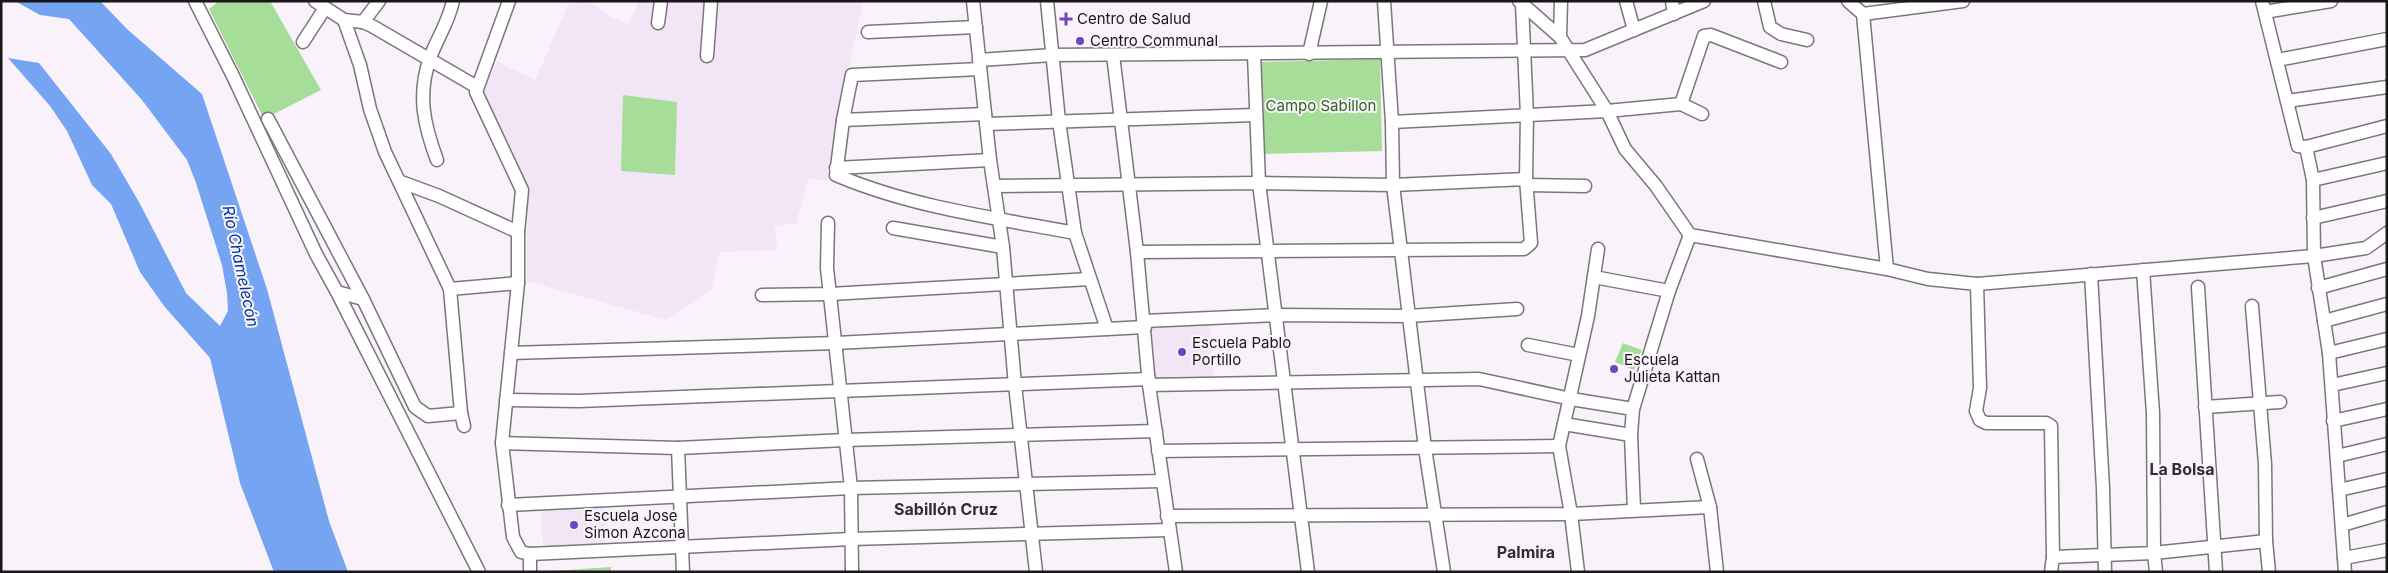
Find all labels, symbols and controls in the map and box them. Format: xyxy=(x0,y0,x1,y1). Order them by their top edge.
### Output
place label: Centro de Salud xyxy=(1077,9,1191,28)
marker: Centro de Salud xyxy=(1059,12,1073,26)
place label: Centro Communal xyxy=(1090,31,1218,50)
marker: Centro Communal xyxy=(1074,35,1086,47)
park label: Campo Sabillon xyxy=(1266,96,1376,115)
water label: Río Chamelecón xyxy=(218,203,264,329)
place label: Escuela Pablo Portillo xyxy=(1192,333,1291,369)
marker: Escuela Pablo Portillo xyxy=(1176,346,1188,358)
place label: Escuela Julieta Kattan xyxy=(1624,350,1720,386)
marker: Escuela Julieta Kattan xyxy=(1608,363,1620,375)
district label: La Bolsa xyxy=(2149,459,2215,479)
district label: Sabillón Cruz xyxy=(894,499,998,519)
place label: Escuela Jose Simon Azcona xyxy=(584,506,686,542)
marker: Escuela Jose Simon Azcona xyxy=(568,519,580,531)
district label: Palmira xyxy=(1497,542,1555,562)

